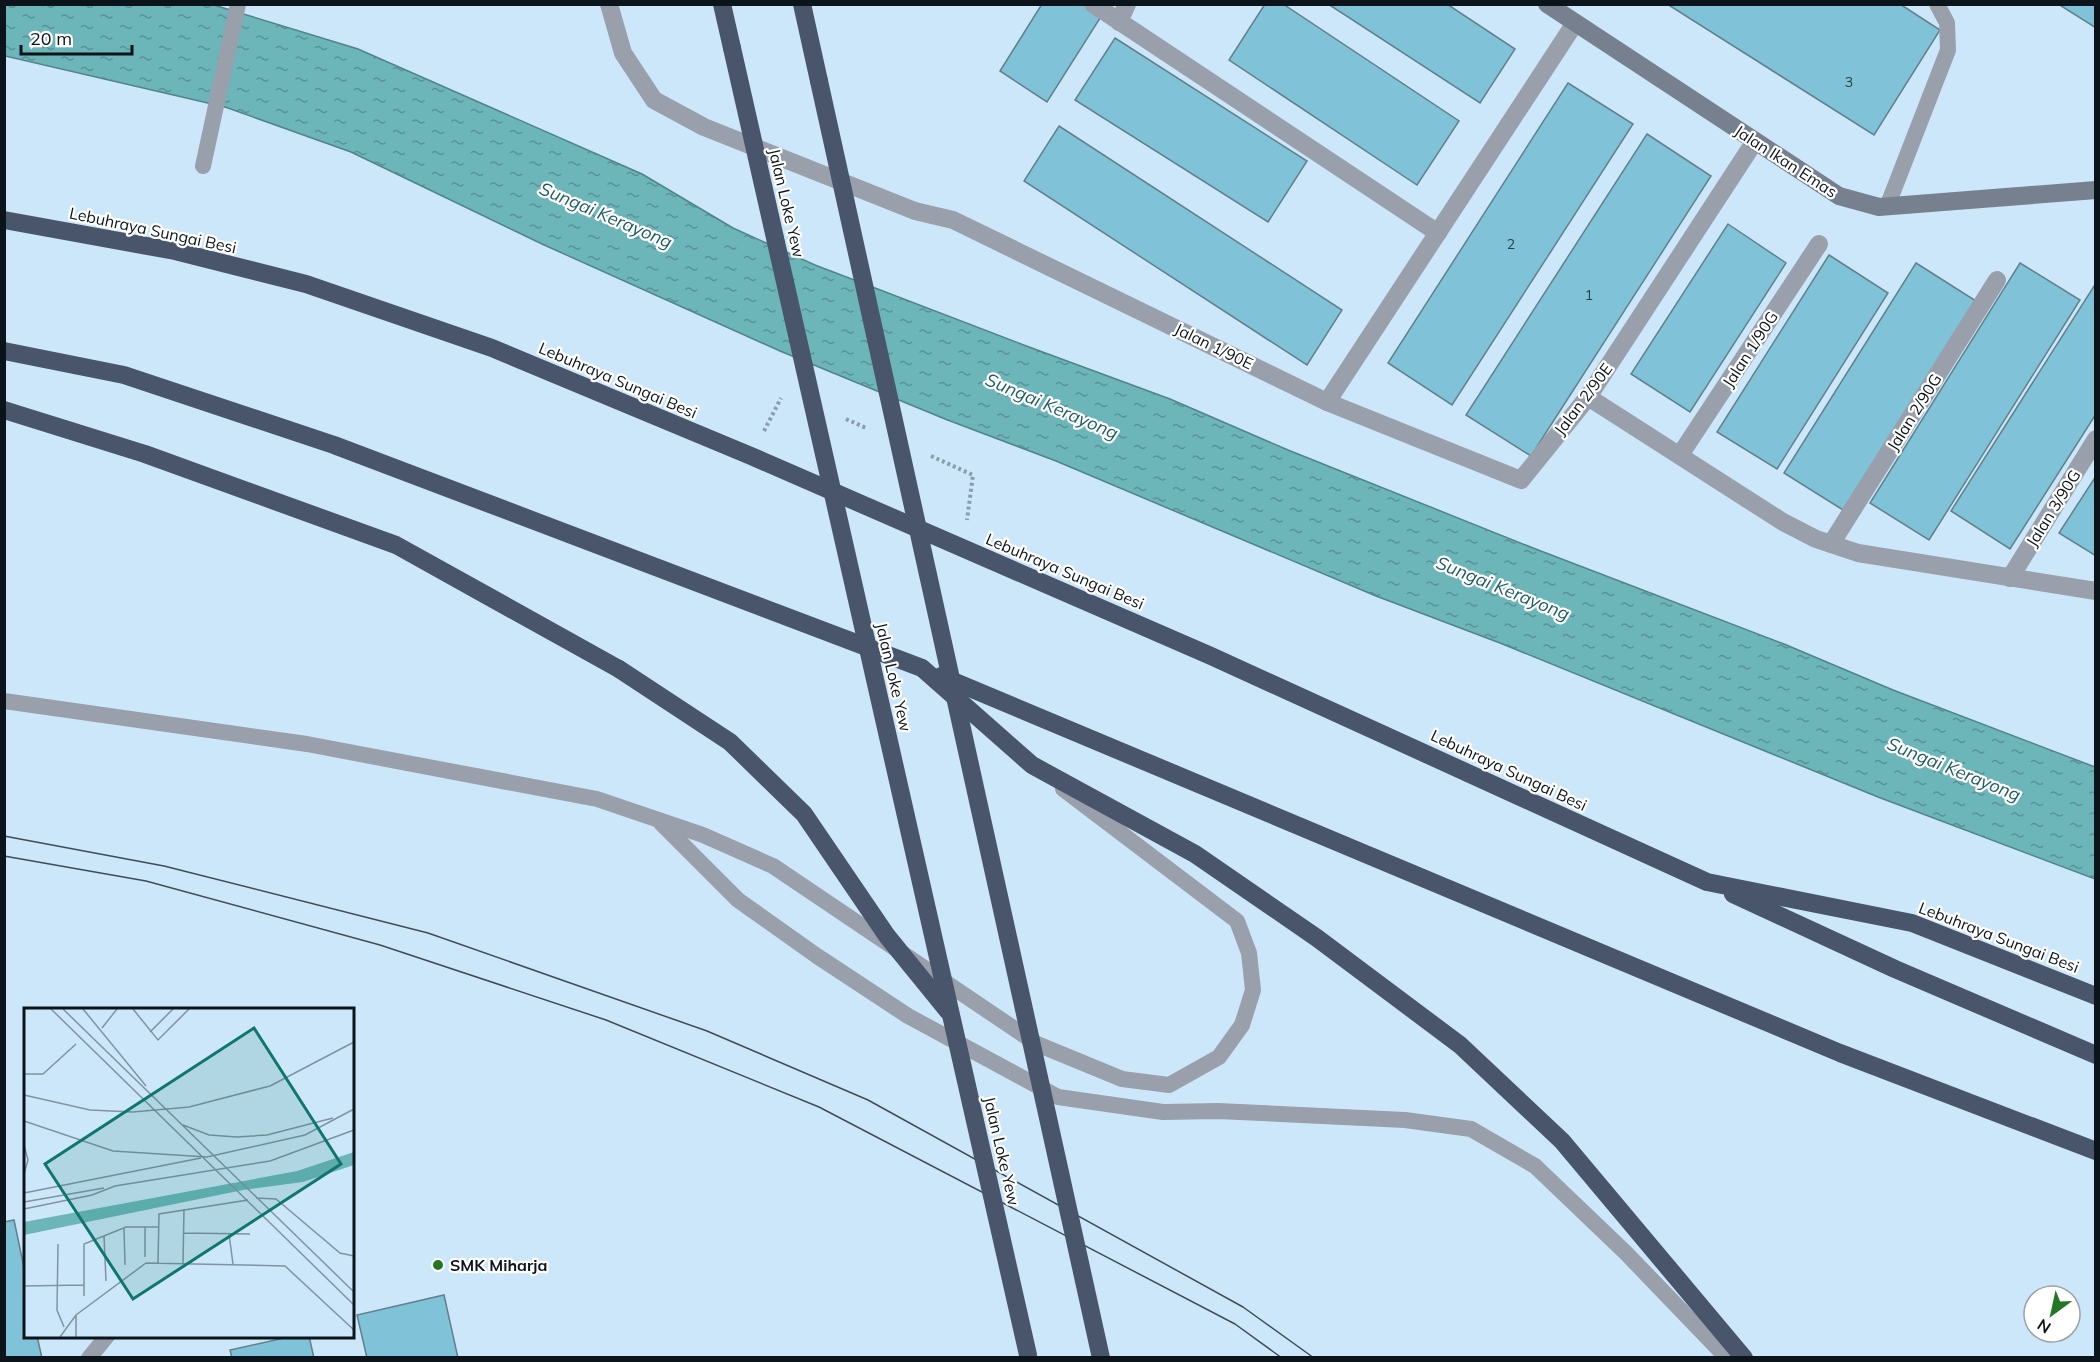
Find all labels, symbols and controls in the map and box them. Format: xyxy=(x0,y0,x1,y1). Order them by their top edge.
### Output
scale bar xyxy=(21,18,132,56)
text: 20 m xyxy=(30,27,72,50)
house number: 3 xyxy=(1845,73,1853,91)
street label: Jalan Ikan Emas xyxy=(1731,120,1841,202)
street label: Jalan Loke Yew xyxy=(765,146,809,260)
water label: Sungai Kerayong xyxy=(536,177,676,253)
street label: Lebuhraya Sungai Besi xyxy=(68,203,238,257)
house number: 2 xyxy=(1507,235,1515,253)
house number: 1 xyxy=(1585,286,1593,304)
street label: Jalan 1/90G xyxy=(1718,307,1782,391)
street label: Jalan 1/90E xyxy=(1172,318,1256,374)
street label: Lebuhraya Sungai Besi xyxy=(536,338,700,422)
street label: Jalan 2/90E xyxy=(1550,359,1616,439)
water label: Sungai Kerayong xyxy=(982,368,1122,444)
street label: Jalan 2/90G xyxy=(1882,370,1946,454)
street label: Jalan 3/90G xyxy=(2021,466,2085,550)
street label: Lebuhraya Sungai Besi xyxy=(983,529,1147,613)
water label: Sungai Kerayong xyxy=(1433,551,1573,625)
street label: Jalan Loke Yew xyxy=(872,620,916,734)
street label: Lebuhraya Sungai Besi xyxy=(1428,725,1590,815)
water label: Sungai Kerayong xyxy=(1884,732,2024,806)
street label: Lebuhraya Sungai Besi xyxy=(1916,897,2082,977)
inset map xyxy=(24,1008,354,1338)
street label: Jalan Loke Yew xyxy=(980,1094,1024,1208)
place label: SMK Miharja xyxy=(450,1255,547,1275)
marker: SMK Miharja xyxy=(431,1258,445,1272)
north arrow xyxy=(2022,1284,2082,1344)
text: N xyxy=(2033,1315,2054,1338)

